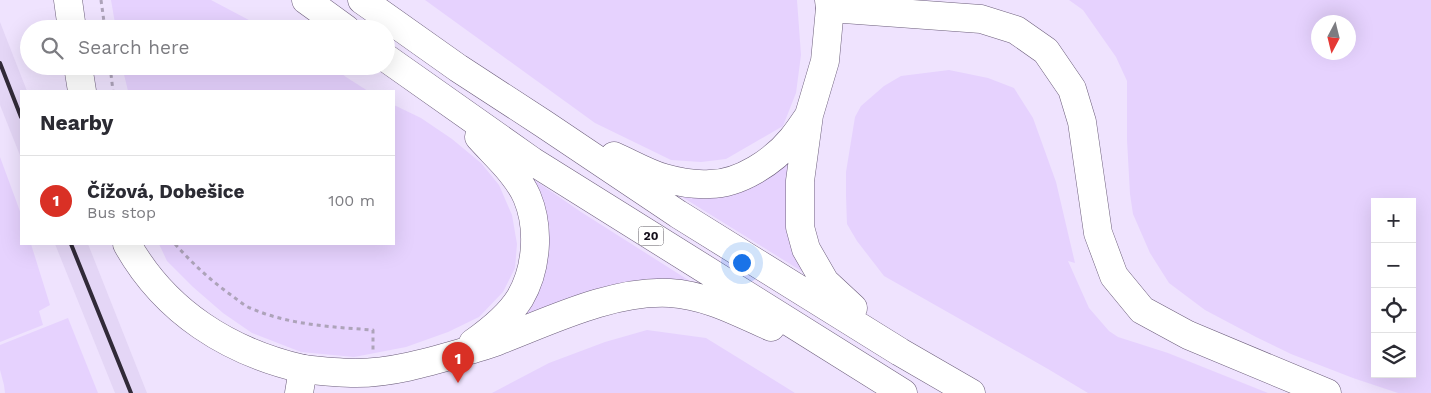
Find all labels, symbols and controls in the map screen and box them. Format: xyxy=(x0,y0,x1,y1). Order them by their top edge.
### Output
north arrow xyxy=(1311,15,1356,60)
search box xyxy=(20,20,395,75)
icon: search xyxy=(38,34,66,62)
text: Search here xyxy=(78,36,189,59)
text: Nearby xyxy=(40,110,113,135)
text: Čížová, Dobešice xyxy=(87,180,245,203)
text: 1 xyxy=(53,191,59,210)
text: 100 m xyxy=(328,191,375,210)
map controls xyxy=(1371,198,1416,378)
button: + xyxy=(1371,198,1416,243)
text: Bus stop xyxy=(87,203,156,222)
road number: 20 xyxy=(638,227,664,246)
button: − xyxy=(1371,243,1416,288)
your location xyxy=(729,250,755,276)
button: locate xyxy=(1371,288,1416,333)
button: layers xyxy=(1371,333,1416,378)
pin: 1 xyxy=(442,342,474,383)

